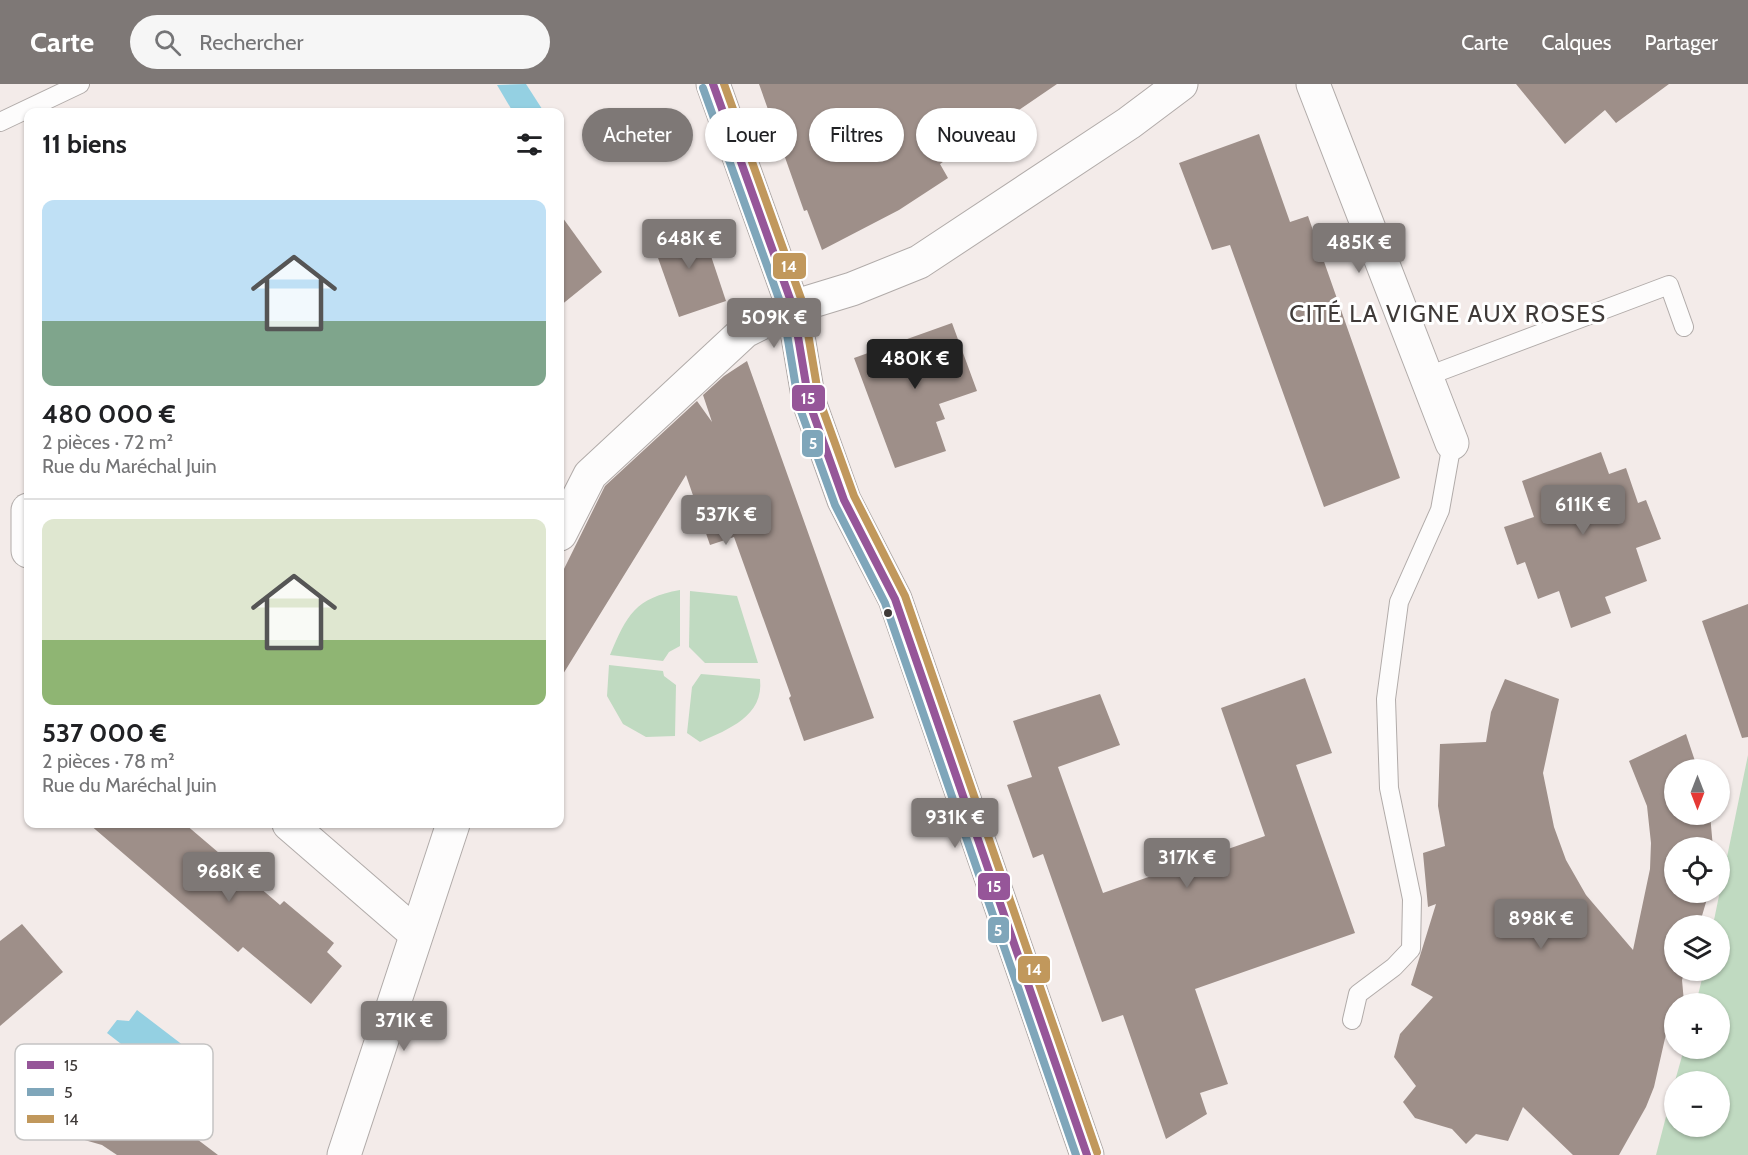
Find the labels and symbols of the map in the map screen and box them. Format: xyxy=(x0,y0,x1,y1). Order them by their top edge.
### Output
pin: 648K € xyxy=(640,219,738,270)
pin: 485K € xyxy=(1310,223,1408,274)
line badge: 14 xyxy=(772,252,807,280)
text: 14 xyxy=(781,257,797,276)
pin: 509K € xyxy=(725,298,823,349)
district label: CITÉ LA VIGNE AUX ROSES xyxy=(1289,299,1607,328)
pin: 480K € xyxy=(866,339,964,390)
line badge: 15 xyxy=(791,384,826,412)
text: 15 xyxy=(801,389,815,408)
line badge: 5 xyxy=(801,429,824,458)
text: 5 xyxy=(809,434,817,453)
pin: 611K € xyxy=(1534,485,1632,536)
pin: 537K € xyxy=(677,495,775,546)
unlabelled marker xyxy=(882,607,894,619)
north arrow xyxy=(1664,759,1730,825)
pin: 931K € xyxy=(906,798,1004,849)
pin: 317K € xyxy=(1138,838,1236,889)
pin: 968K € xyxy=(180,852,278,903)
line badge: 15 xyxy=(977,872,1011,901)
text: 15 xyxy=(987,877,1001,896)
pin: 898K € xyxy=(1492,899,1590,950)
line badge: 5 xyxy=(987,916,1010,944)
text: 5 xyxy=(994,921,1002,940)
line badge: 14 xyxy=(1017,955,1051,984)
text: 14 xyxy=(1026,960,1042,979)
pin: 371K € xyxy=(355,1001,453,1052)
legend xyxy=(15,1044,213,1140)
text: 15 xyxy=(64,1056,78,1075)
text: 5 xyxy=(64,1083,73,1102)
text: 14 xyxy=(64,1110,78,1129)

